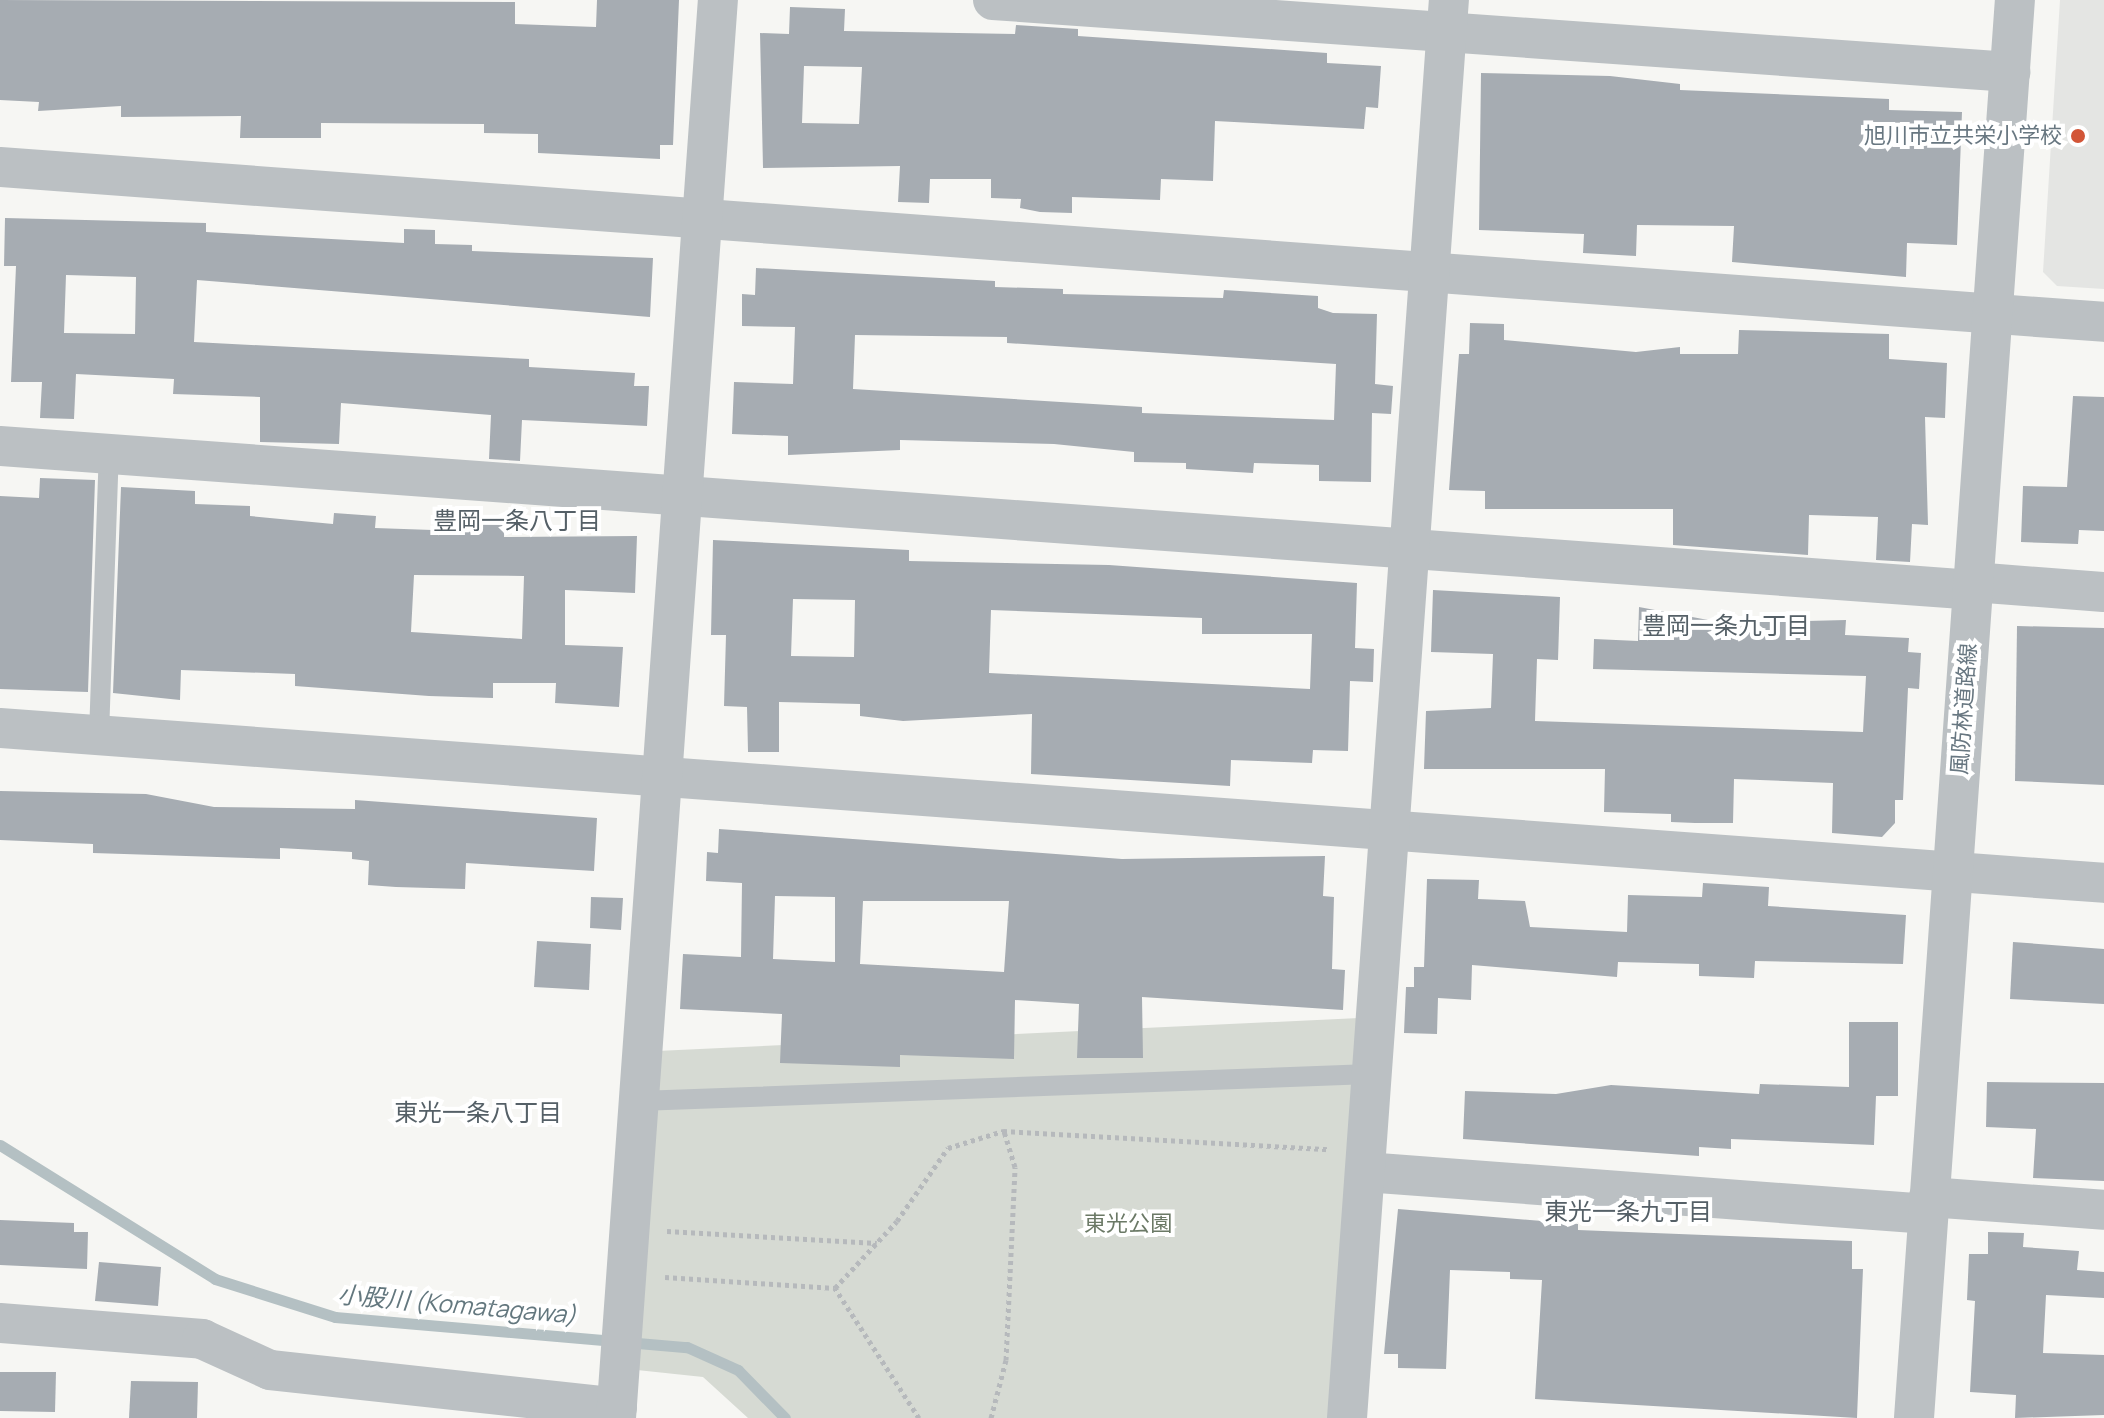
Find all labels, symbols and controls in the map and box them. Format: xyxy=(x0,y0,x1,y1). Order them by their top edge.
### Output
place label: 旭川市立共栄小学校 xyxy=(1864,123,2062,149)
marker: 旭川市立共栄小学校 xyxy=(2069,127,2087,145)
district label: 豊岡一条八丁目 xyxy=(433,506,601,534)
district label: 豊岡一条九丁目 xyxy=(1642,611,1810,639)
street label: 風防林道路線 xyxy=(1946,642,1982,776)
district label: 東光一条八丁目 xyxy=(394,1098,562,1126)
district label: 東光一条九丁目 xyxy=(1544,1197,1712,1225)
park label: 東光公園 xyxy=(1084,1211,1172,1237)
water label: 小股川 (Komatagawa) xyxy=(337,1279,577,1329)

